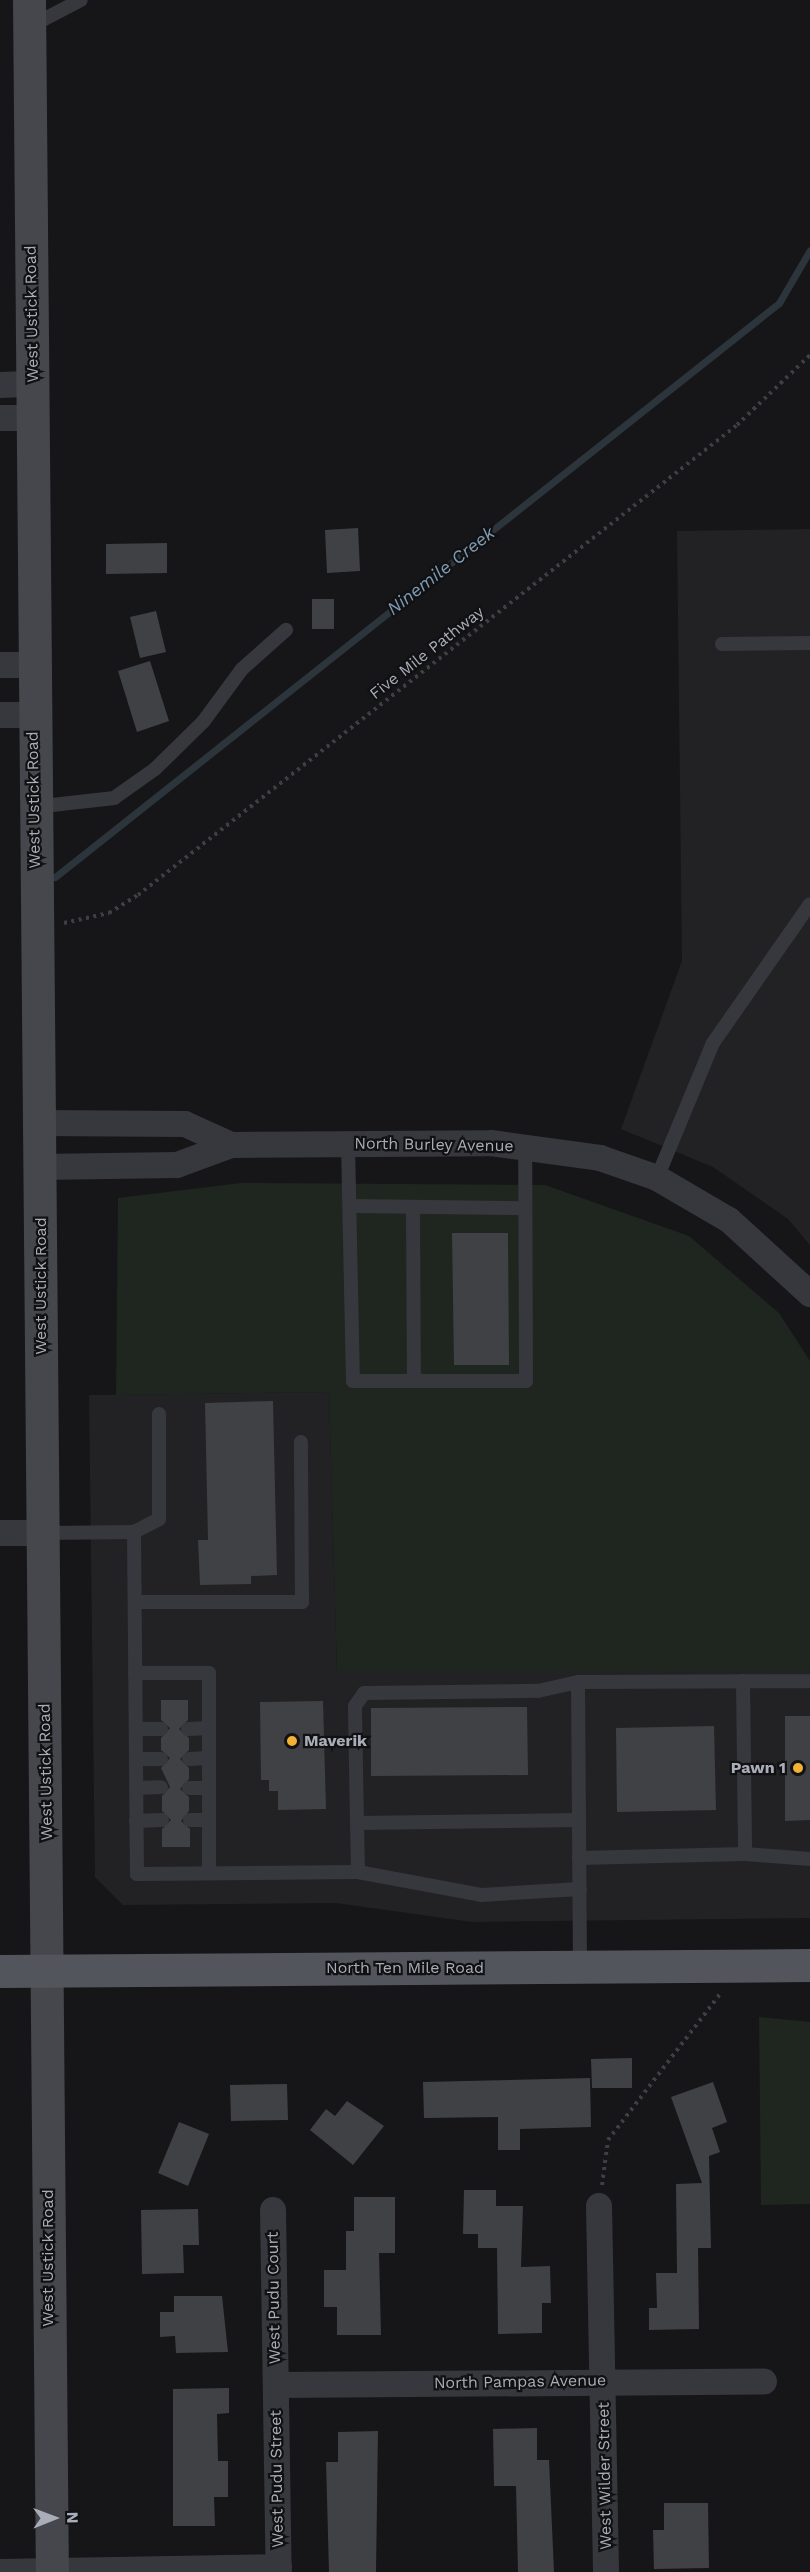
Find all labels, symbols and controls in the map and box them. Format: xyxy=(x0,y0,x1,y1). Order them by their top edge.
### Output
street label: West Ustick Road xyxy=(21,245,43,383)
water label: Ninemile Creek xyxy=(383,522,499,620)
street label: Five Mile Pathway xyxy=(366,602,488,704)
street label: West Ustick Road xyxy=(23,731,45,869)
street label: North Burley Avenue xyxy=(354,1134,514,1156)
street label: West Ustick Road xyxy=(31,1217,51,1355)
street label: West Ustick Road xyxy=(35,1703,57,1841)
place label: Maverik xyxy=(304,1731,367,1751)
marker: Maverik xyxy=(285,1734,299,1748)
place label: Pawn 1 xyxy=(731,1758,786,1778)
marker: Pawn 1 xyxy=(791,1761,805,1775)
street label: North Ten Mile Road xyxy=(326,1958,484,1978)
street label: West Ustick Road xyxy=(38,2189,58,2327)
street label: West Pudu Court xyxy=(263,2231,285,2365)
street label: North Pampas Avenue xyxy=(433,2371,607,2393)
street label: West Wilder Street xyxy=(594,2402,616,2550)
street label: West Pudu Street xyxy=(266,2410,288,2548)
north arrow xyxy=(24,2488,84,2548)
text: N xyxy=(63,2512,82,2524)

